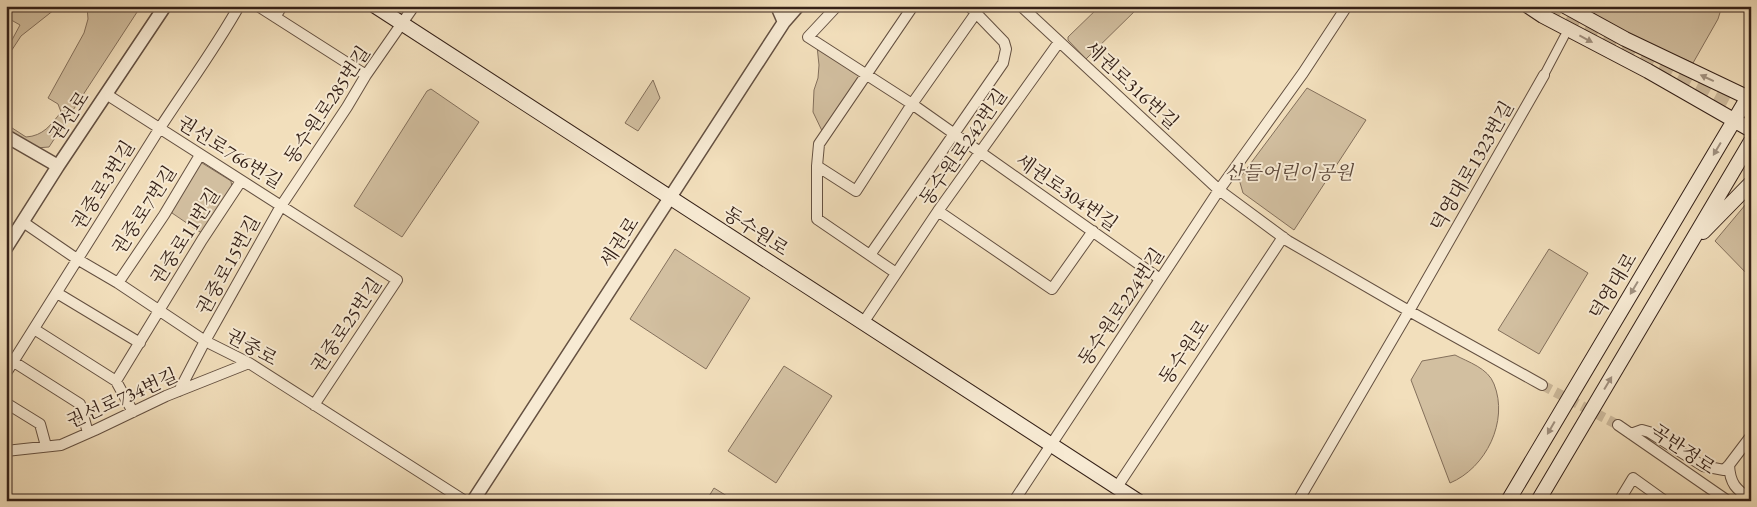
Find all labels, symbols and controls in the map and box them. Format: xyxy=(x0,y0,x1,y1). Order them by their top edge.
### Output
street label: 세권로316번길 xyxy=(1080,35,1184,135)
one-way arrow xyxy=(1579,35,1593,43)
street label: 동수원로285번길 xyxy=(278,41,376,169)
one-way arrow xyxy=(1700,74,1714,82)
street label: 동수원로242번길 xyxy=(913,84,1013,210)
street label: 권선로 xyxy=(43,86,95,146)
street label: 덕영대로1323번길 xyxy=(1425,96,1519,236)
street label: 권선로766번길 xyxy=(173,110,287,194)
street label: 권중로3번길 xyxy=(66,136,140,234)
one-way arrow xyxy=(1712,142,1721,155)
street label: 세권로304번길 xyxy=(1011,148,1123,236)
park label: 산들어린이공원 xyxy=(1225,160,1355,185)
street label: 권중로7번길 xyxy=(106,161,182,259)
street label: 권중로11번길 xyxy=(145,183,225,289)
street label: 동수원로 xyxy=(718,201,794,261)
street label: 권중로15번길 xyxy=(190,211,266,319)
street label: 세권로 xyxy=(594,212,644,272)
street label: 동수원로224번길 xyxy=(1072,243,1170,371)
street label: 덕영대로 xyxy=(1583,248,1643,324)
street label: 권중로25번길 xyxy=(305,272,387,378)
one-way arrow xyxy=(1629,282,1638,295)
street label: 동수원로 xyxy=(1153,315,1215,389)
street label: 권중로 xyxy=(222,323,282,371)
street label: 권선로734번길 xyxy=(62,362,182,434)
one-way arrow xyxy=(1603,377,1612,390)
street label: 곡반정로 xyxy=(1646,418,1720,480)
one-way arrow xyxy=(1547,421,1555,436)

